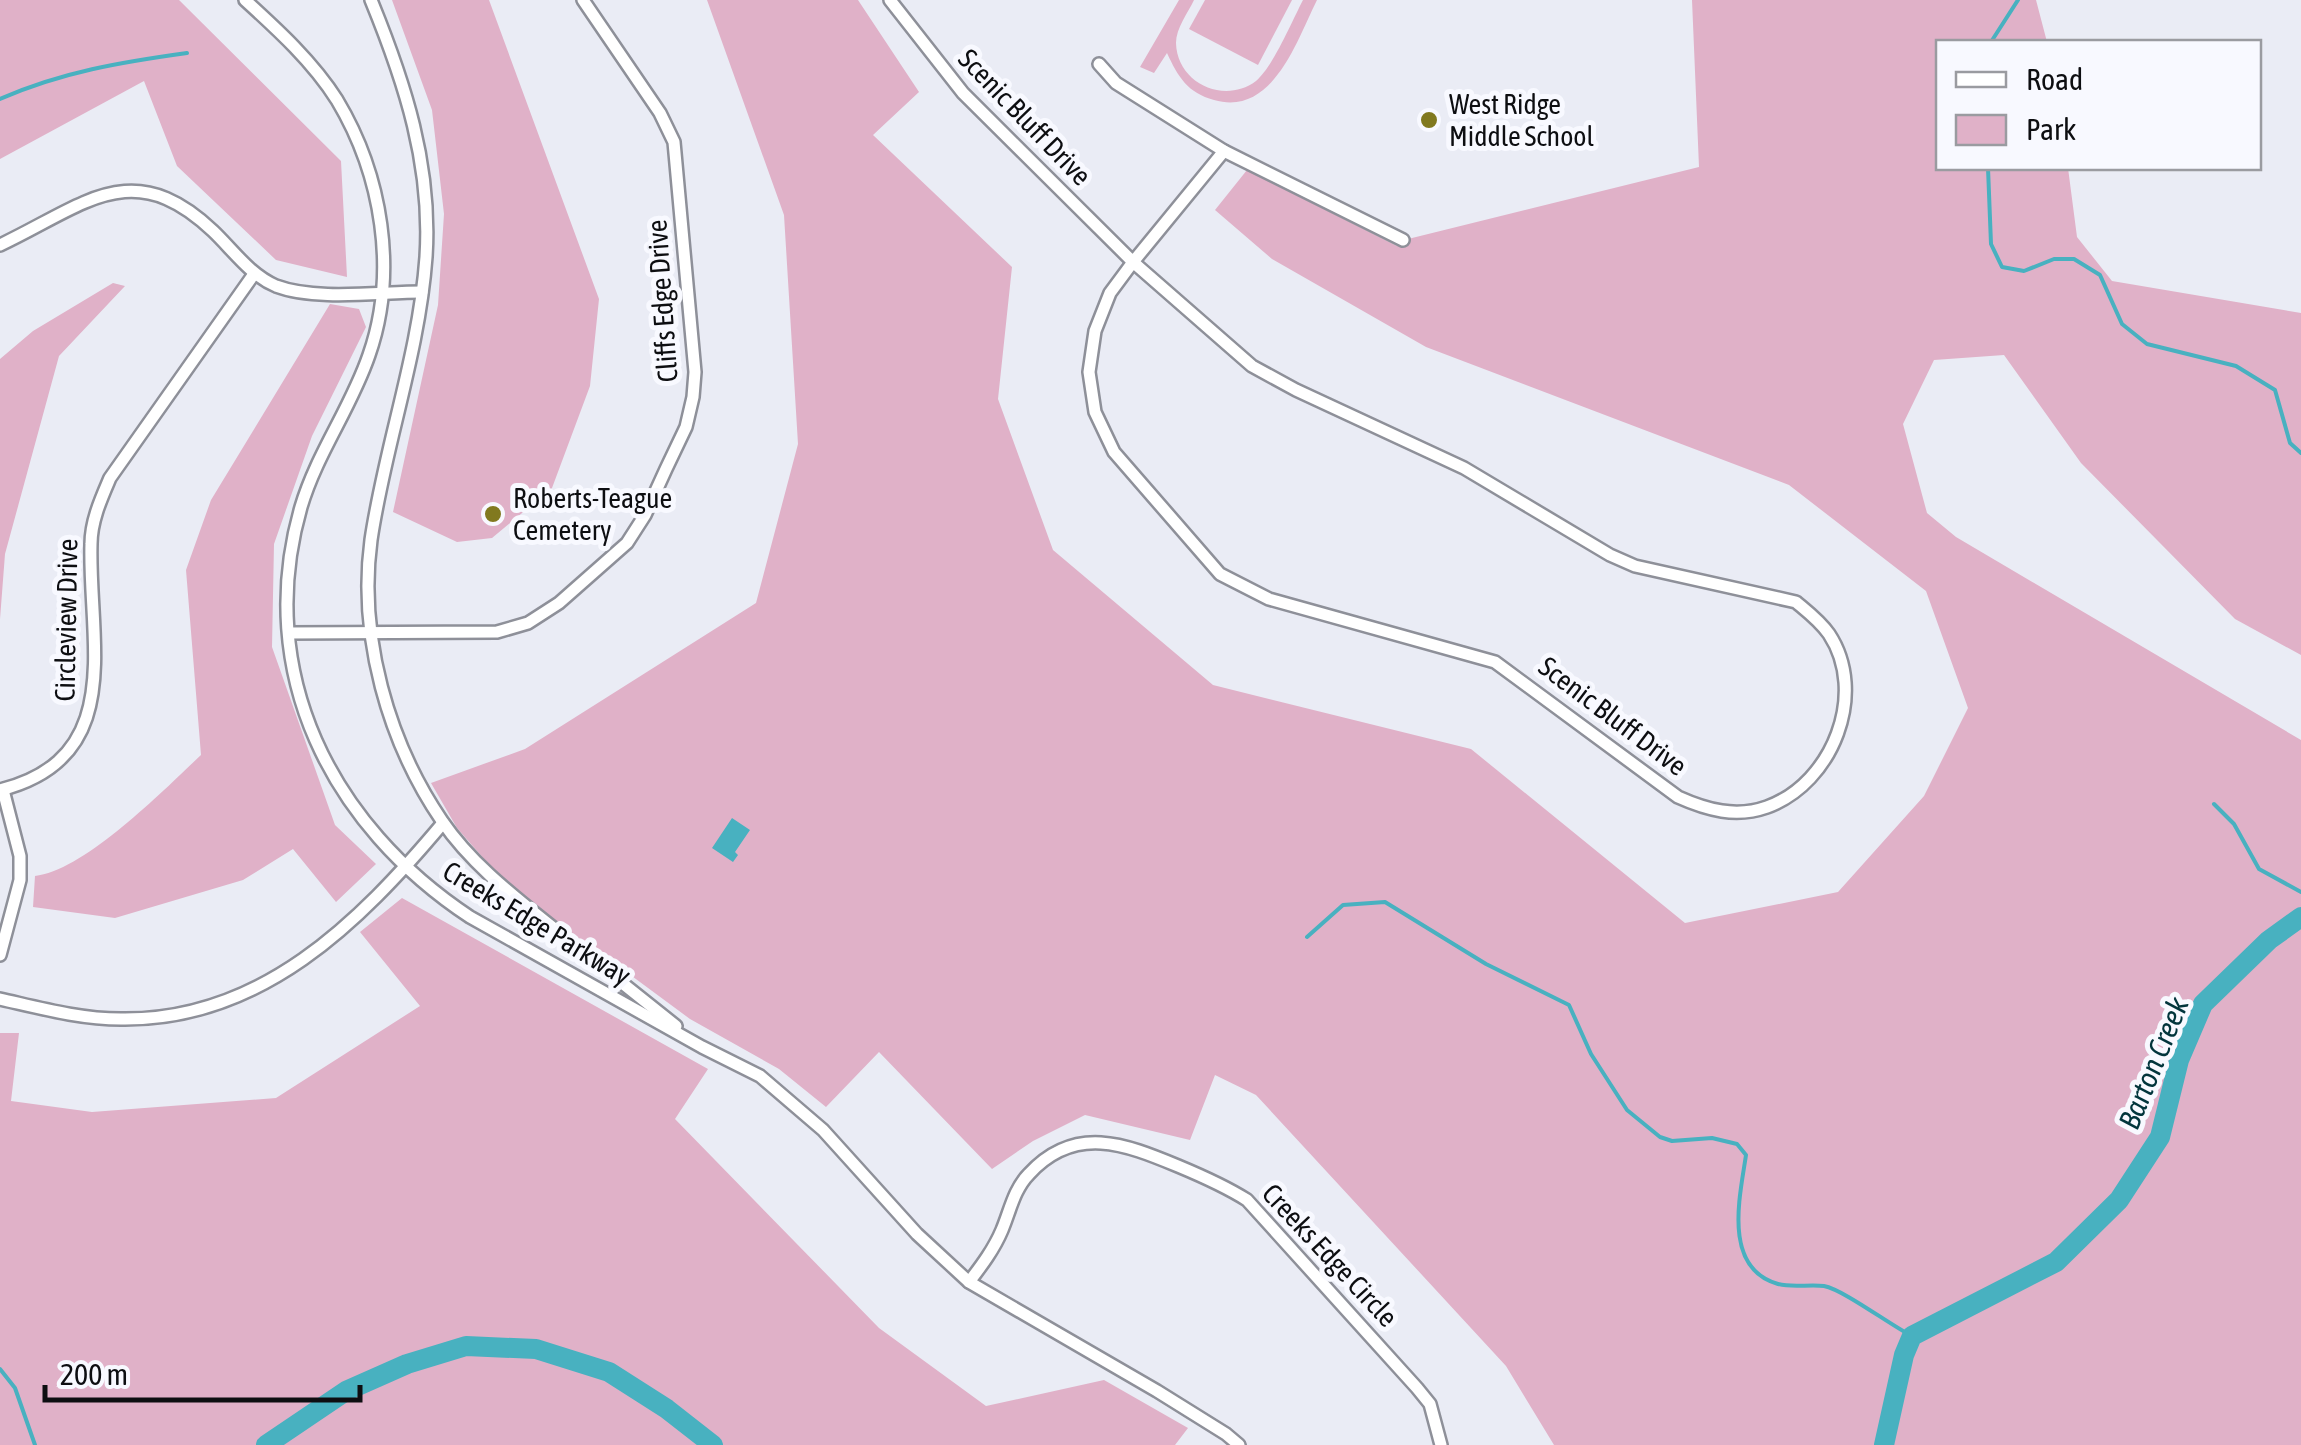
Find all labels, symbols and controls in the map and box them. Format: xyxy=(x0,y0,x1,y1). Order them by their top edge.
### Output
legend xyxy=(1936,40,2261,170)
street label: Scenic Bluff Drive xyxy=(952,42,1098,192)
text: Road xyxy=(2026,62,2083,96)
place label: West Ridge Middle School xyxy=(1449,88,1594,152)
marker: West Ridge Middle School xyxy=(1418,109,1440,131)
text: Park xyxy=(2026,112,2076,146)
street label: Cliffs Edge Drive xyxy=(640,219,684,383)
place label: Roberts-Teague Cemetery xyxy=(513,482,672,546)
marker: Roberts-Teague Cemetery xyxy=(482,503,504,525)
street label: Circleview Drive xyxy=(49,538,83,702)
street label: Scenic Bluff Drive xyxy=(1533,650,1693,782)
street label: Creeks Edge Parkway xyxy=(437,854,637,992)
water label: Barton Creek xyxy=(2111,991,2195,1134)
street label: Creeks Edge Circle xyxy=(1256,1177,1404,1333)
scale bar xyxy=(45,1340,360,1402)
text: 200 m xyxy=(60,1357,128,1391)

